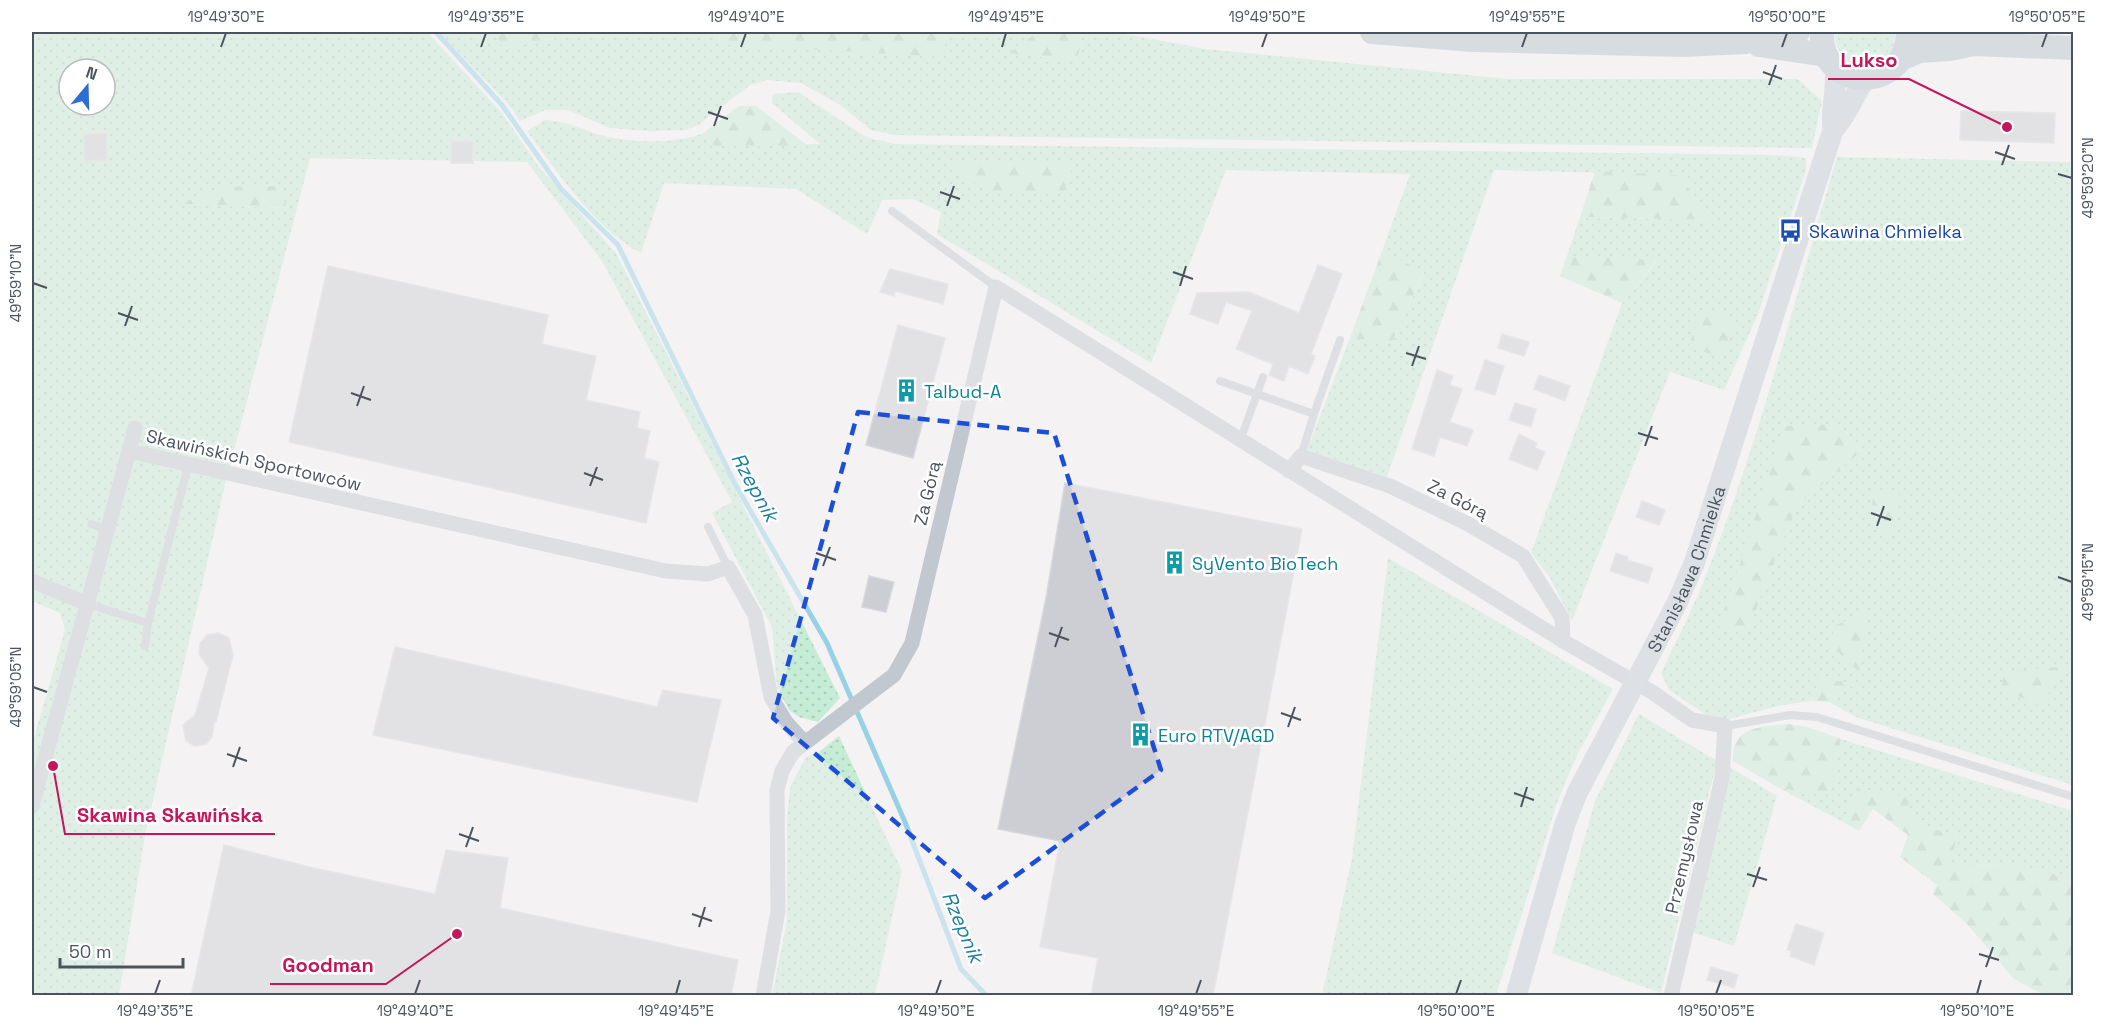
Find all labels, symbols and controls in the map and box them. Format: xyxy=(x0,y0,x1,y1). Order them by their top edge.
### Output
text: 19°49'30"E xyxy=(188,7,264,26)
text: 19°49'35"E xyxy=(448,7,524,26)
text: 19°49'40"E xyxy=(708,7,784,26)
text: 19°49'45"E xyxy=(968,7,1044,26)
text: 19°49'50"E xyxy=(1229,7,1305,26)
text: 19°49'55"E xyxy=(1489,7,1565,26)
text: 19°50'00"E xyxy=(1748,7,1826,26)
text: 19°50'05"E xyxy=(2009,7,2085,26)
callout: Lukso xyxy=(1828,41,1909,79)
text: Lukso xyxy=(1841,47,1897,73)
north arrow xyxy=(57,57,117,117)
text: N xyxy=(83,62,100,85)
text: 49°59'20"N xyxy=(2078,137,2097,219)
bus stop icon: Skawina Chmielka xyxy=(1778,218,1804,244)
place label: Skawina Chmielka xyxy=(1809,220,1962,243)
text: 49°59'10"N xyxy=(6,244,25,322)
building icon: Talbud-A xyxy=(893,378,919,404)
place label: Talbud-A xyxy=(924,380,1001,403)
street label: Skawińskich Sportowców xyxy=(144,424,364,496)
water label: Rzepnik xyxy=(725,448,786,528)
street label: Za Górą xyxy=(908,459,946,527)
street label: Za Górą xyxy=(1424,474,1492,524)
street label: Stanisława Chmielka xyxy=(1642,483,1730,656)
text: 49°59'15"N xyxy=(2078,543,2097,621)
building icon: SyVento BioTech xyxy=(1161,550,1187,576)
place label: SyVento BioTech xyxy=(1192,552,1338,575)
text: 49°59'05"N xyxy=(6,646,25,728)
building icon: Euro RTV/AGD xyxy=(1127,722,1153,748)
place label: Euro RTV/AGD xyxy=(1158,724,1275,747)
callout: Skawina Skawińska xyxy=(65,796,275,834)
street label: Przemysłowa xyxy=(1660,798,1708,916)
text: Skawina Skawińska xyxy=(77,802,263,828)
water label: Rzepnik xyxy=(936,887,991,969)
scale bar xyxy=(60,931,183,969)
text: 50 m xyxy=(69,940,111,963)
callout: Goodman xyxy=(270,946,386,984)
text: Goodman xyxy=(282,952,374,978)
text: 19°49'35"E xyxy=(117,1001,193,1020)
text: 19°49'40"E xyxy=(377,1001,453,1020)
text: 19°49'45"E xyxy=(638,1001,714,1020)
text: 19°49'50"E xyxy=(898,1001,974,1020)
text: 19°49'55"E xyxy=(1158,1001,1234,1020)
text: 19°50'00"E xyxy=(1417,1001,1495,1020)
text: 19°50'05"E xyxy=(1678,1001,1754,1020)
text: 19°50'10"E xyxy=(1940,1001,2014,1020)

